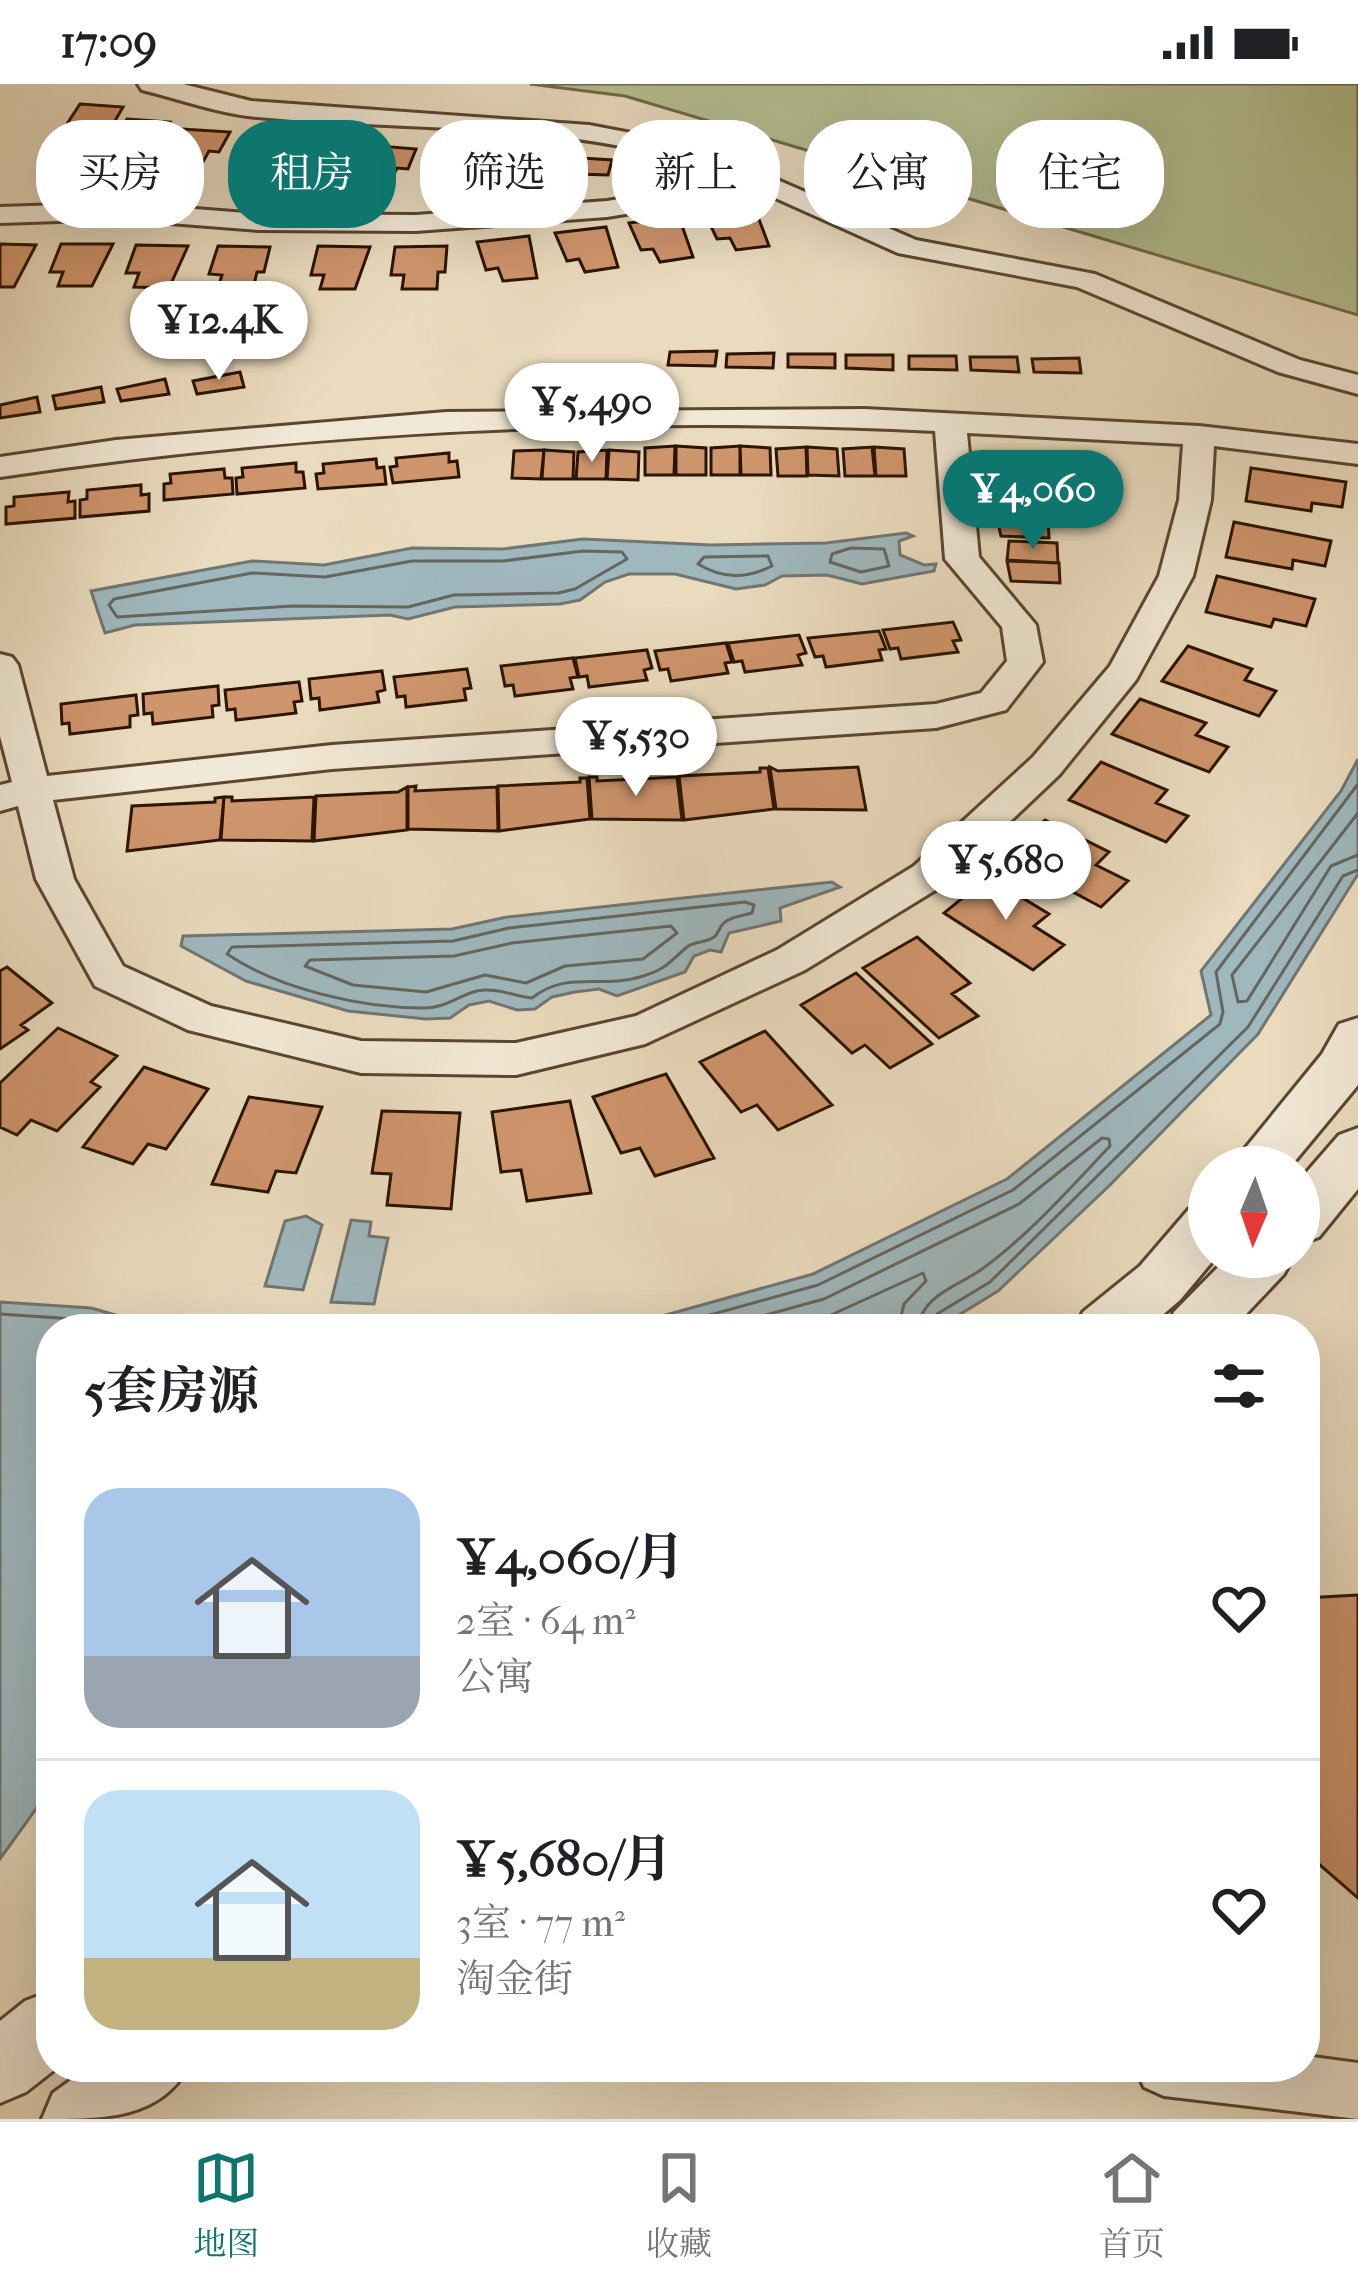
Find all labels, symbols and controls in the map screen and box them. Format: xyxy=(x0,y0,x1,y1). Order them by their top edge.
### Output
text: 17:09 xyxy=(60,16,157,69)
chip: 买房 xyxy=(36,120,204,228)
chip: 租房 xyxy=(228,120,396,228)
chip: 筛选 xyxy=(420,120,588,228)
chip: 新上 xyxy=(612,120,780,228)
chip: 公寓 xyxy=(804,120,972,228)
chip: 住宅 xyxy=(996,120,1164,228)
pin: ¥12.4K xyxy=(121,281,317,383)
text: ¥12.4K xyxy=(157,297,281,343)
pin: ¥5,490 xyxy=(494,363,690,465)
text: ¥5,490 xyxy=(531,379,653,425)
pin: ¥4,060 xyxy=(935,450,1131,552)
text: ¥4,060 xyxy=(970,466,1096,512)
pin: ¥5,530 xyxy=(538,697,734,799)
text: ¥5,530 xyxy=(582,713,690,759)
pin: ¥5,680 xyxy=(908,821,1104,923)
text: ¥5,680 xyxy=(947,837,1065,883)
north arrow xyxy=(1188,1146,1320,1278)
map controls xyxy=(1188,1146,1320,1278)
icon: filters xyxy=(1206,1353,1272,1419)
text: 5套房源 xyxy=(84,1361,259,1421)
text: ¥4,060/月 xyxy=(456,1527,685,1587)
icon: home xyxy=(180,1536,324,1680)
icon: heart xyxy=(1206,1575,1272,1641)
text: 2室 · 64 m² xyxy=(456,1598,635,1644)
text: 公寓 xyxy=(456,1654,534,1700)
text: ¥5,680/月 xyxy=(456,1829,673,1889)
icon: home xyxy=(180,1838,324,1982)
icon: heart xyxy=(1206,1877,1272,1943)
text: 3室 · 77 m² xyxy=(456,1900,625,1946)
text: 淘金街 xyxy=(456,1956,573,2002)
tab: 地图 xyxy=(193,2145,259,2264)
tab: 收藏 xyxy=(646,2145,712,2264)
tab: 首页 xyxy=(1099,2145,1165,2264)

